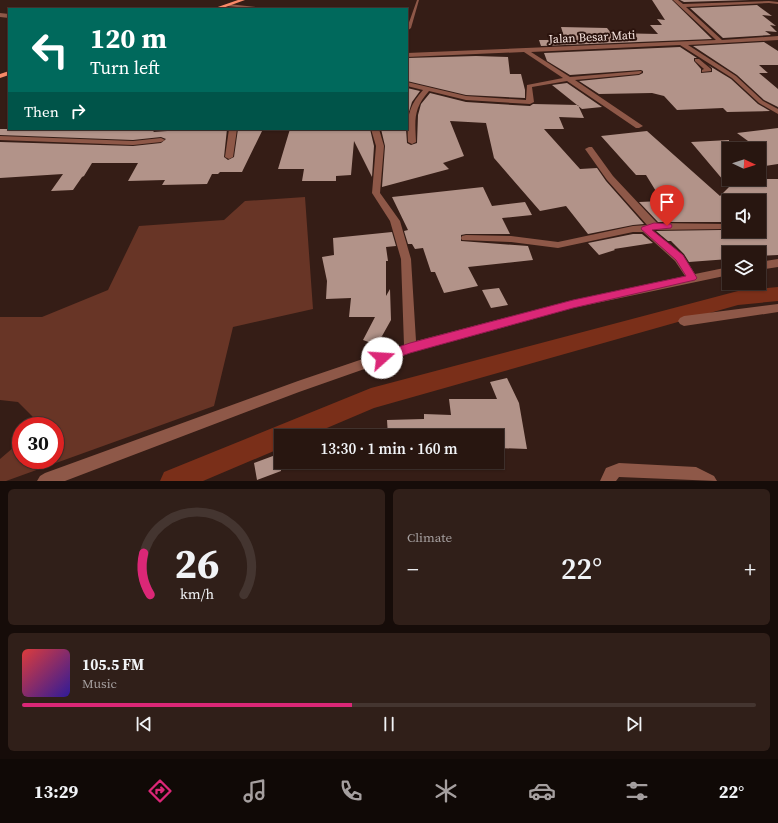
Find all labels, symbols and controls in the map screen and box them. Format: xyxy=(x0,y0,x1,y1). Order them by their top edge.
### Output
text: 120 m xyxy=(90,19,167,57)
icon: left xyxy=(24,24,76,76)
street label: Jalan Besar Mati xyxy=(547,27,636,47)
text: Turn left xyxy=(90,55,160,80)
icon: right xyxy=(67,100,89,122)
text: Then xyxy=(24,101,59,122)
north arrow xyxy=(722,142,766,186)
map controls xyxy=(722,142,766,290)
pin xyxy=(650,185,684,226)
icon: arrive xyxy=(656,191,678,213)
button: sound xyxy=(722,194,766,238)
button: layers xyxy=(722,246,766,290)
position arrow xyxy=(361,337,403,379)
speed limit sign: 30 xyxy=(12,417,64,469)
text: 13:30 · 1 min · 160 m xyxy=(321,438,457,459)
text: Climate xyxy=(407,529,452,546)
text: 26 xyxy=(174,535,219,592)
text: 22° xyxy=(561,548,602,589)
text: − xyxy=(407,554,419,584)
text: + xyxy=(744,554,756,584)
text: km/h xyxy=(180,584,214,604)
text: 105.5 FM xyxy=(82,654,144,675)
text: Music xyxy=(82,675,117,692)
icon: previous xyxy=(133,713,155,735)
icon: pause xyxy=(378,713,400,735)
icon: next xyxy=(623,713,645,735)
icon: directions xyxy=(146,777,174,805)
icon: music xyxy=(241,777,269,805)
icon: phone xyxy=(337,777,365,805)
icon: climate xyxy=(432,777,460,805)
icon: car xyxy=(528,777,556,805)
icon: filters xyxy=(623,777,651,805)
text: 13:29 xyxy=(34,779,78,804)
text: 22° xyxy=(719,779,744,804)

